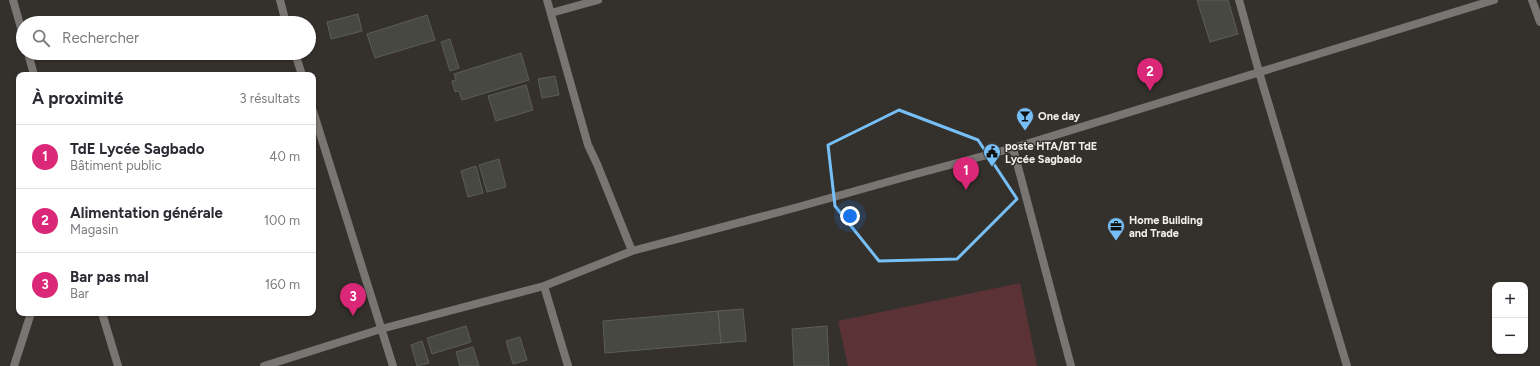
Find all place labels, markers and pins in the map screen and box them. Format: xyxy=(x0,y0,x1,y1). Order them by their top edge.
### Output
pin: 2 xyxy=(1137,58,1163,91)
bar icon: One day xyxy=(1015,106,1035,131)
place label: One day xyxy=(1038,110,1081,123)
place label: poste HTA/BT TdE Lycée Sagbado xyxy=(1005,140,1097,166)
public building icon: poste HTA/BT TdE Lycée Sagbado xyxy=(982,142,1002,167)
pin: 1 xyxy=(953,157,979,190)
place label: Home Building and Trade xyxy=(1129,214,1203,240)
office icon: Home Building and Trade xyxy=(1106,216,1126,241)
pin: 3 xyxy=(340,283,366,316)

